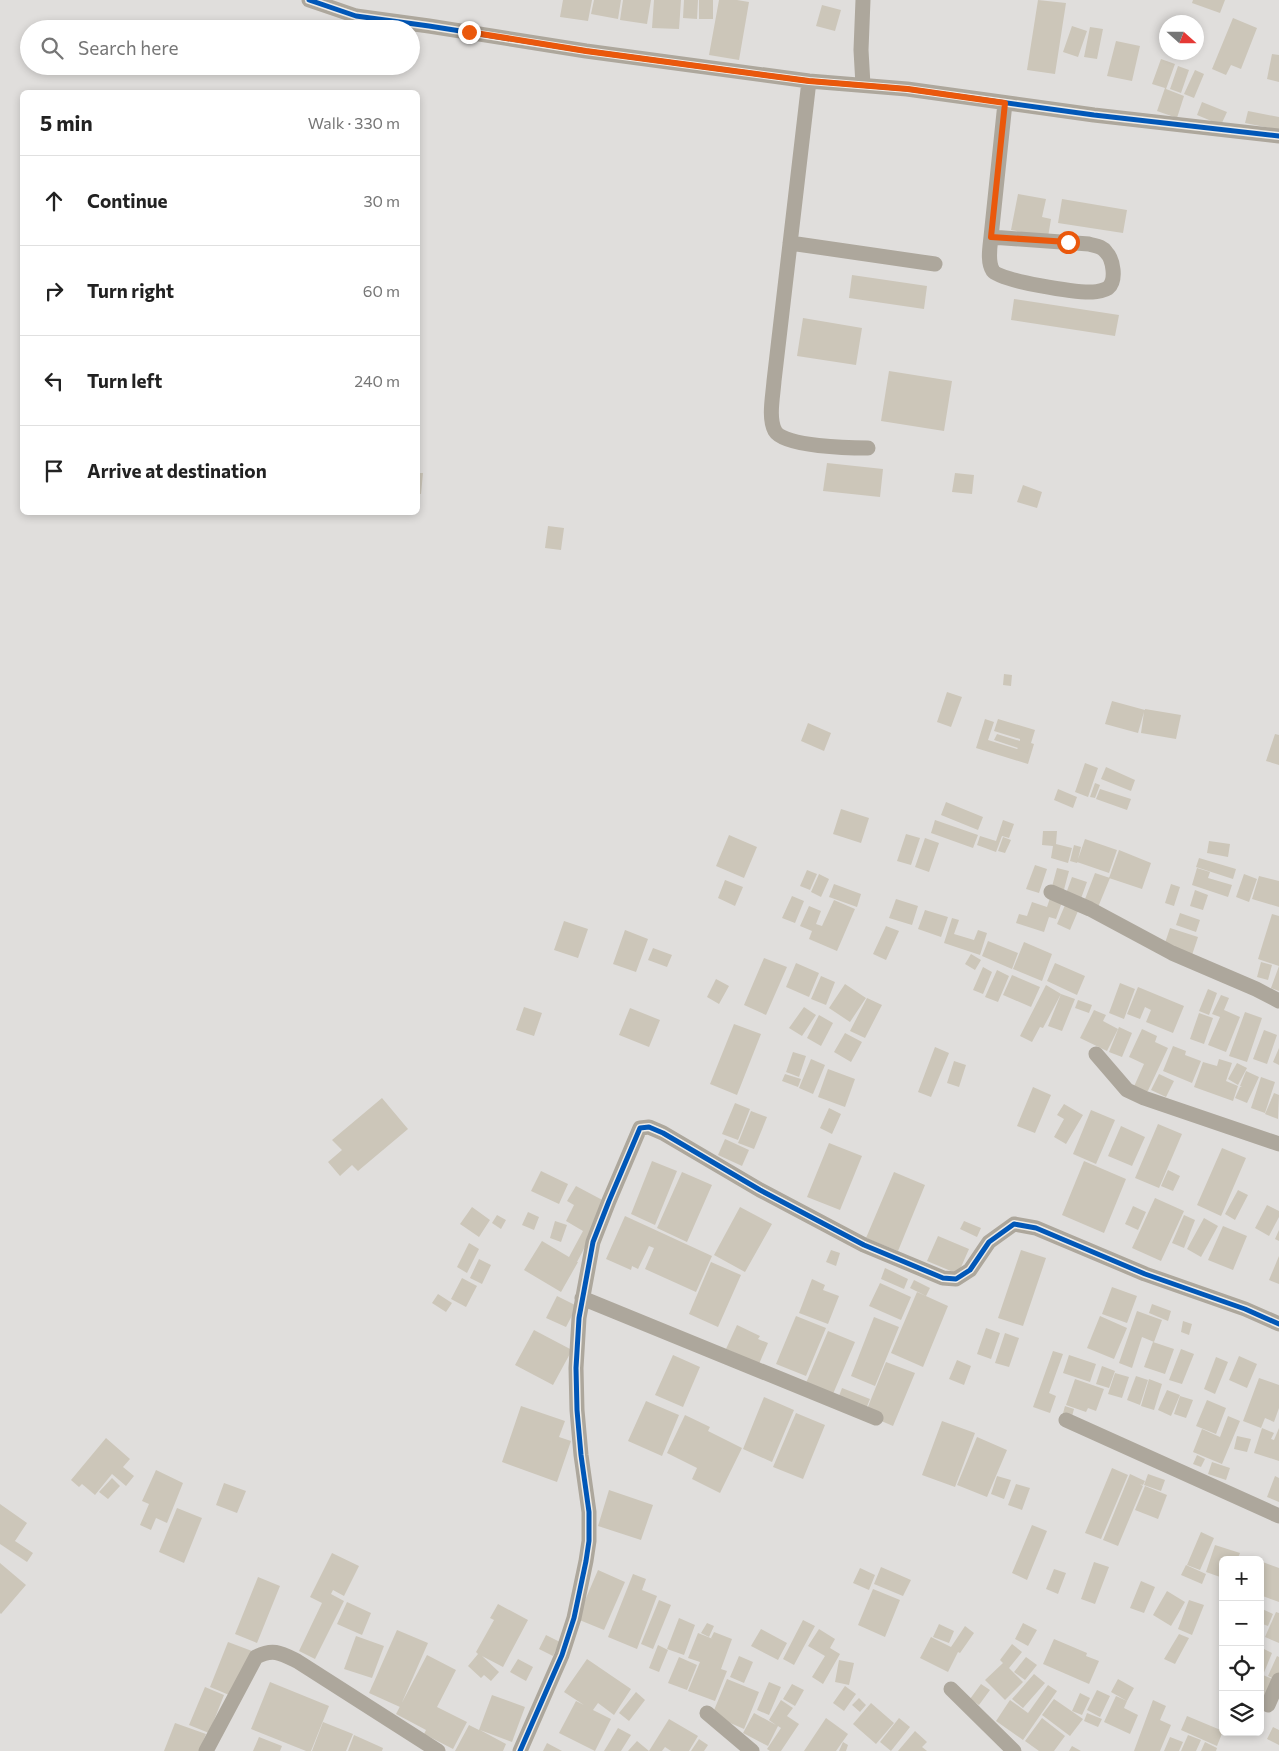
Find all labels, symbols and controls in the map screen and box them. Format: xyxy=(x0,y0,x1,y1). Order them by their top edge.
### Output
north arrow xyxy=(1159,15,1204,60)
search box xyxy=(20,20,420,75)
route end xyxy=(458,21,481,44)
icon: search xyxy=(38,34,66,62)
text: Search here xyxy=(78,36,178,59)
text: 5 min xyxy=(40,110,93,135)
text: Walk · 330 m xyxy=(308,113,400,132)
icon: ahead xyxy=(40,187,68,215)
text: Continue xyxy=(87,189,167,212)
text: 30 m xyxy=(363,191,400,210)
route start xyxy=(1057,231,1080,254)
icon: right xyxy=(40,277,68,305)
text: Turn right xyxy=(87,279,174,302)
text: 60 m xyxy=(363,281,400,300)
icon: left xyxy=(40,367,68,395)
text: Turn left xyxy=(87,369,162,392)
text: 240 m xyxy=(354,371,400,390)
icon: arrive xyxy=(40,457,68,485)
text: Arrive at destination xyxy=(87,459,267,482)
map controls xyxy=(1219,1556,1264,1736)
button: + xyxy=(1219,1556,1264,1601)
button: − xyxy=(1219,1601,1264,1646)
button: locate xyxy=(1219,1646,1264,1691)
button: layers xyxy=(1219,1691,1264,1736)

